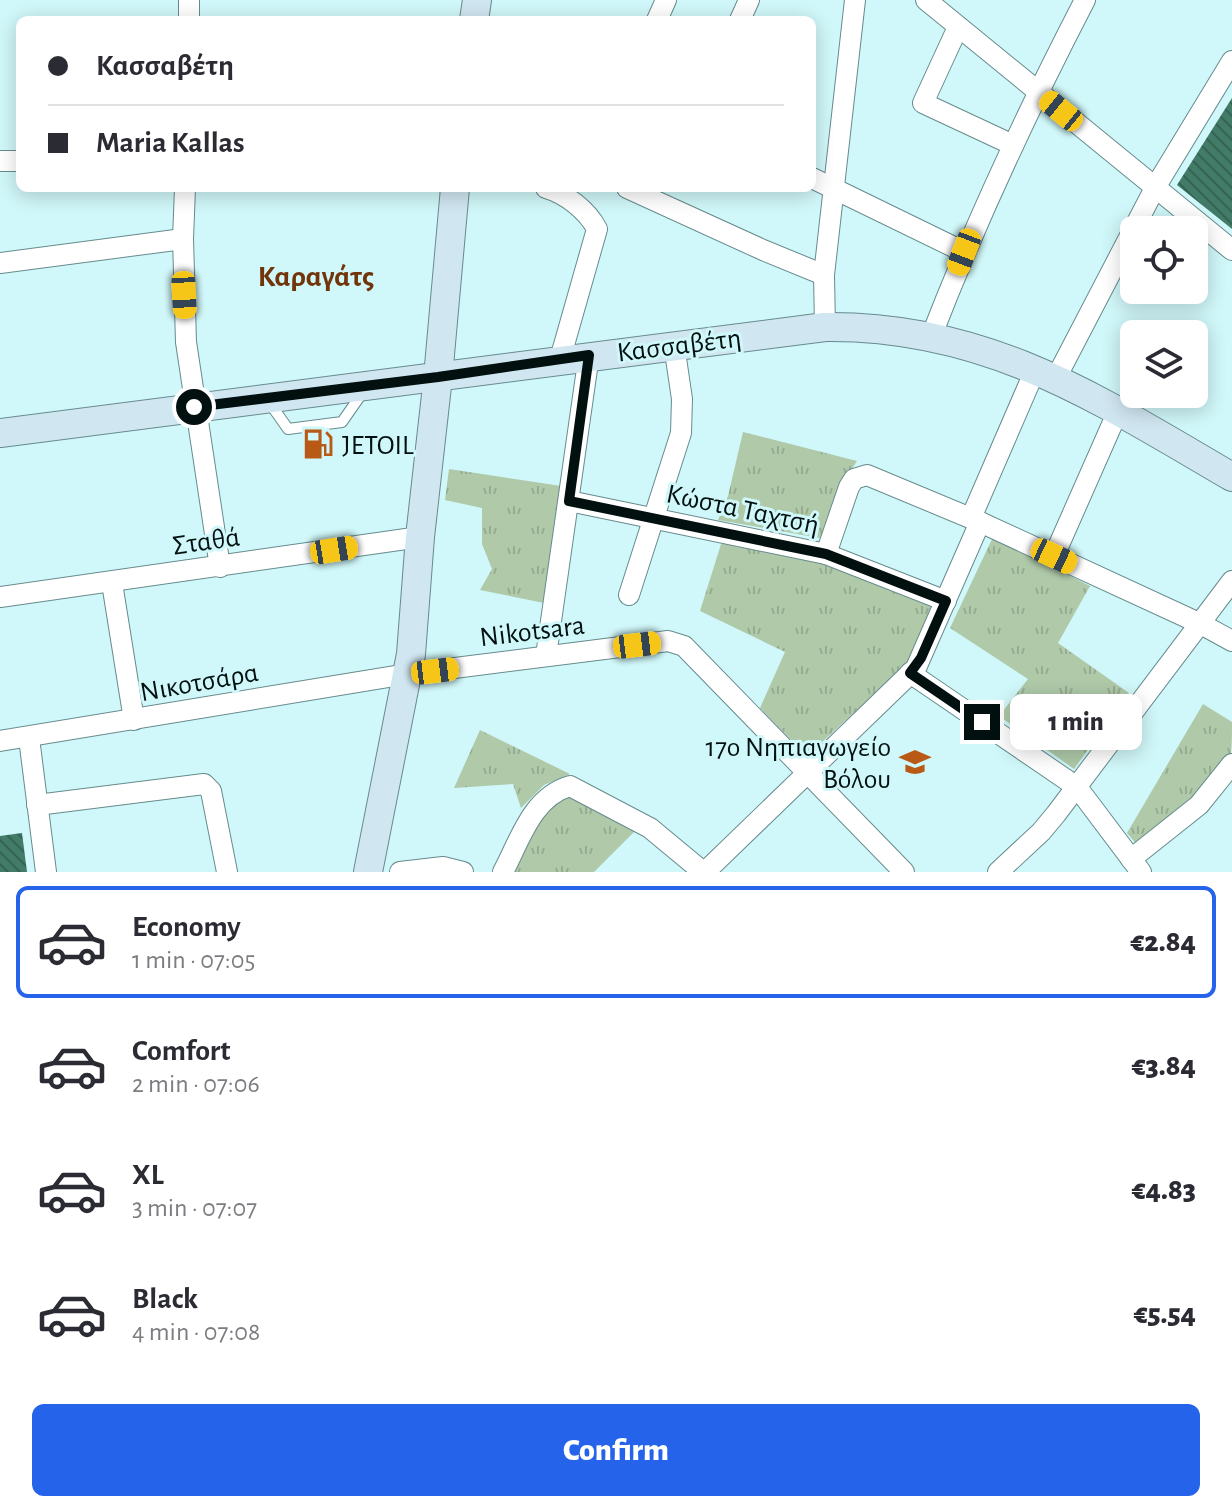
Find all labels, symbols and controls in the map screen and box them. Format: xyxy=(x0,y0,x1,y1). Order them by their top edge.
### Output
text: Κασσαβέτη xyxy=(96,51,234,81)
car xyxy=(1035,87,1087,135)
text: Maria Kallas xyxy=(96,128,244,158)
map controls xyxy=(1120,216,1208,408)
button: locate xyxy=(1120,216,1208,304)
car xyxy=(944,225,984,279)
district label: Καραγάτς xyxy=(258,262,374,292)
car xyxy=(171,270,197,320)
button: layers xyxy=(1120,320,1208,408)
street label: Κασσαβέτη xyxy=(616,324,743,367)
route start xyxy=(176,389,212,425)
fuel station icon: JETOIL xyxy=(301,427,335,461)
place label: JETOIL xyxy=(342,432,414,460)
street label: Κώστα Ταχτσή xyxy=(664,480,821,540)
street label: Σταθά xyxy=(171,523,242,561)
car xyxy=(308,534,360,566)
car xyxy=(1027,535,1081,577)
street label: Nikotsara xyxy=(478,612,586,652)
car xyxy=(612,630,662,660)
car xyxy=(410,656,460,686)
street label: Νικοτσάρα xyxy=(138,659,261,707)
callout: 1 min xyxy=(1010,694,1142,750)
route end xyxy=(964,704,1000,740)
text: 1 min xyxy=(1048,709,1104,735)
place label: 17ο Νηπιαγωγείο Βόλου xyxy=(706,734,891,794)
school or university icon: 17ο Νηπιαγωγείο Βόλου xyxy=(898,745,932,779)
icon: car xyxy=(36,906,108,978)
text: Economy xyxy=(132,912,241,942)
text: €2.84 xyxy=(1131,927,1196,957)
text: 1 min · 07:05 xyxy=(132,947,255,973)
icon: car xyxy=(36,1030,108,1102)
text: Comfort xyxy=(132,1036,231,1066)
text: €3.84 xyxy=(1132,1051,1196,1081)
text: 2 min · 07:06 xyxy=(132,1071,260,1097)
icon: car xyxy=(36,1154,108,1226)
text: XL xyxy=(132,1160,164,1190)
text: €4.83 xyxy=(1132,1175,1196,1205)
text: 3 min · 07:07 xyxy=(132,1195,257,1221)
icon: car xyxy=(36,1278,108,1350)
text: Black xyxy=(132,1284,198,1314)
text: €5.54 xyxy=(1134,1299,1196,1329)
text: 4 min · 07:08 xyxy=(132,1319,260,1345)
button: Confirm xyxy=(32,1404,1200,1496)

